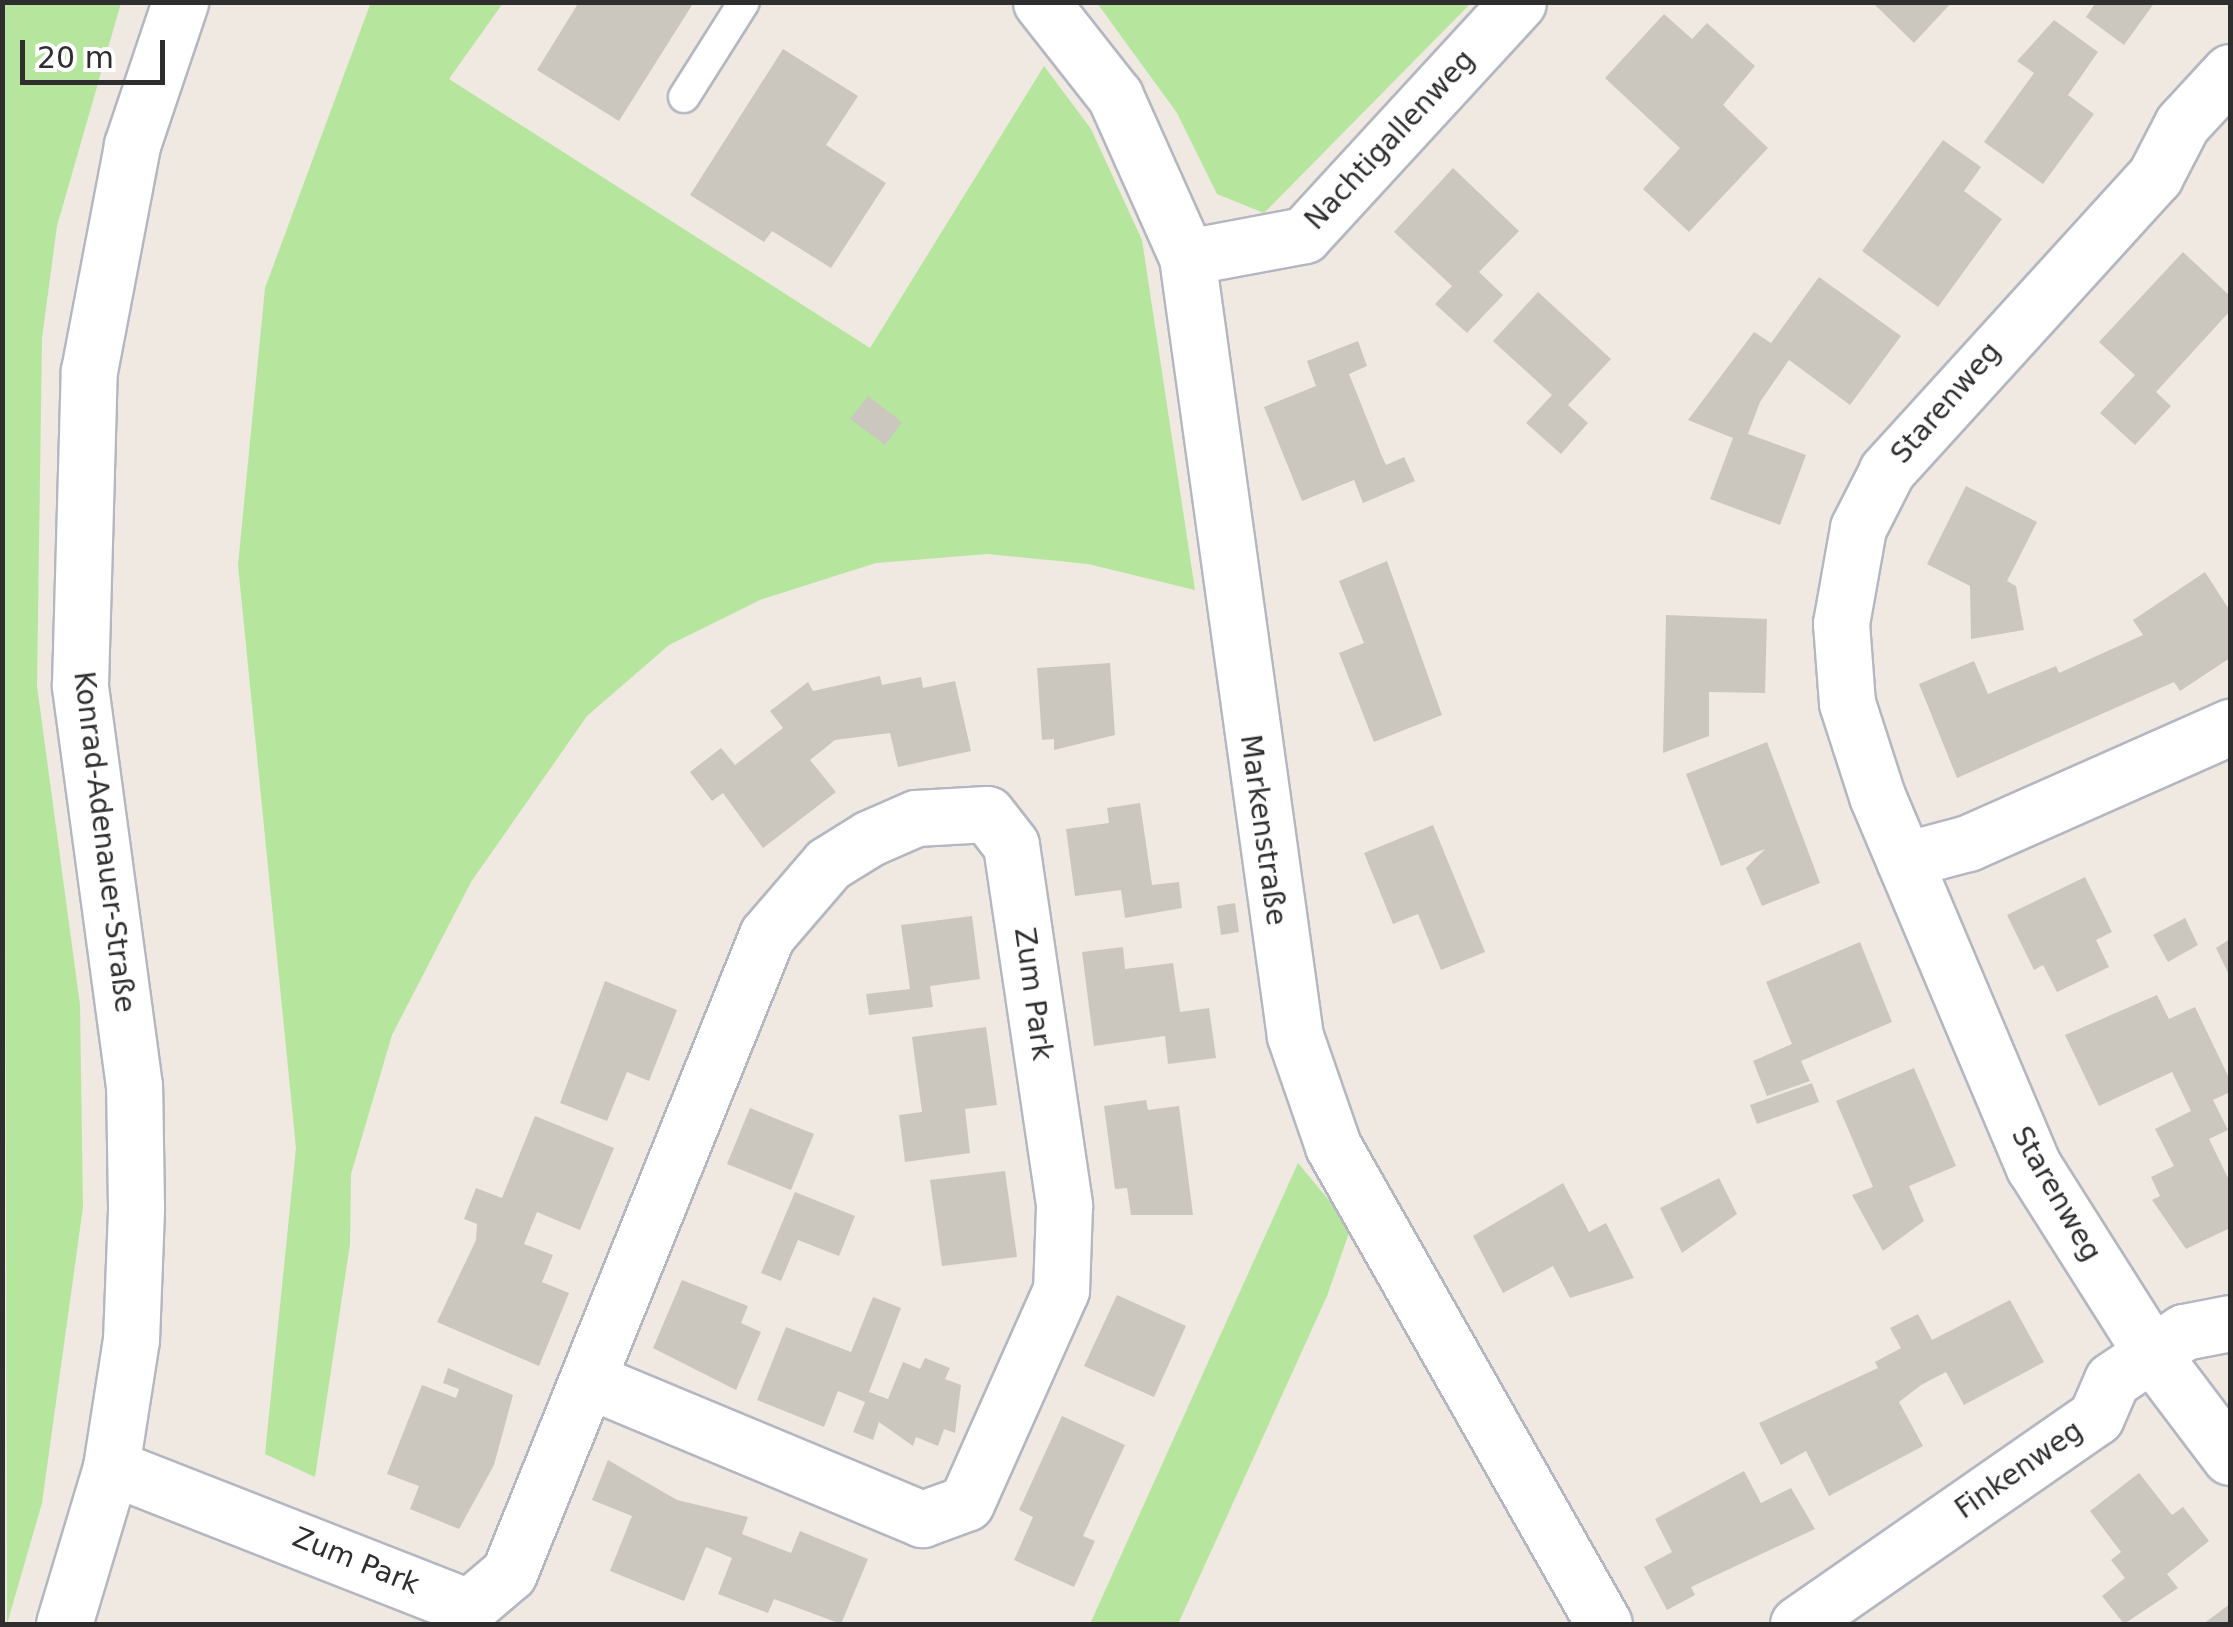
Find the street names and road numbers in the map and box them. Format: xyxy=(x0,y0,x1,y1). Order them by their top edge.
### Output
street label: Nachtigallenweg xyxy=(1298,43,1482,237)
street label: Starenweg xyxy=(1884,335,2008,471)
street label: Konrad-Adenauer-Straße xyxy=(66,670,142,1014)
street label: Markenstraße xyxy=(1233,733,1293,927)
street label: Zum Park xyxy=(1007,926,1059,1062)
street label: Starenweg xyxy=(2004,1121,2108,1267)
street label: Finkenweg xyxy=(1949,1414,2089,1526)
street label: Zum Park xyxy=(288,1520,424,1602)

